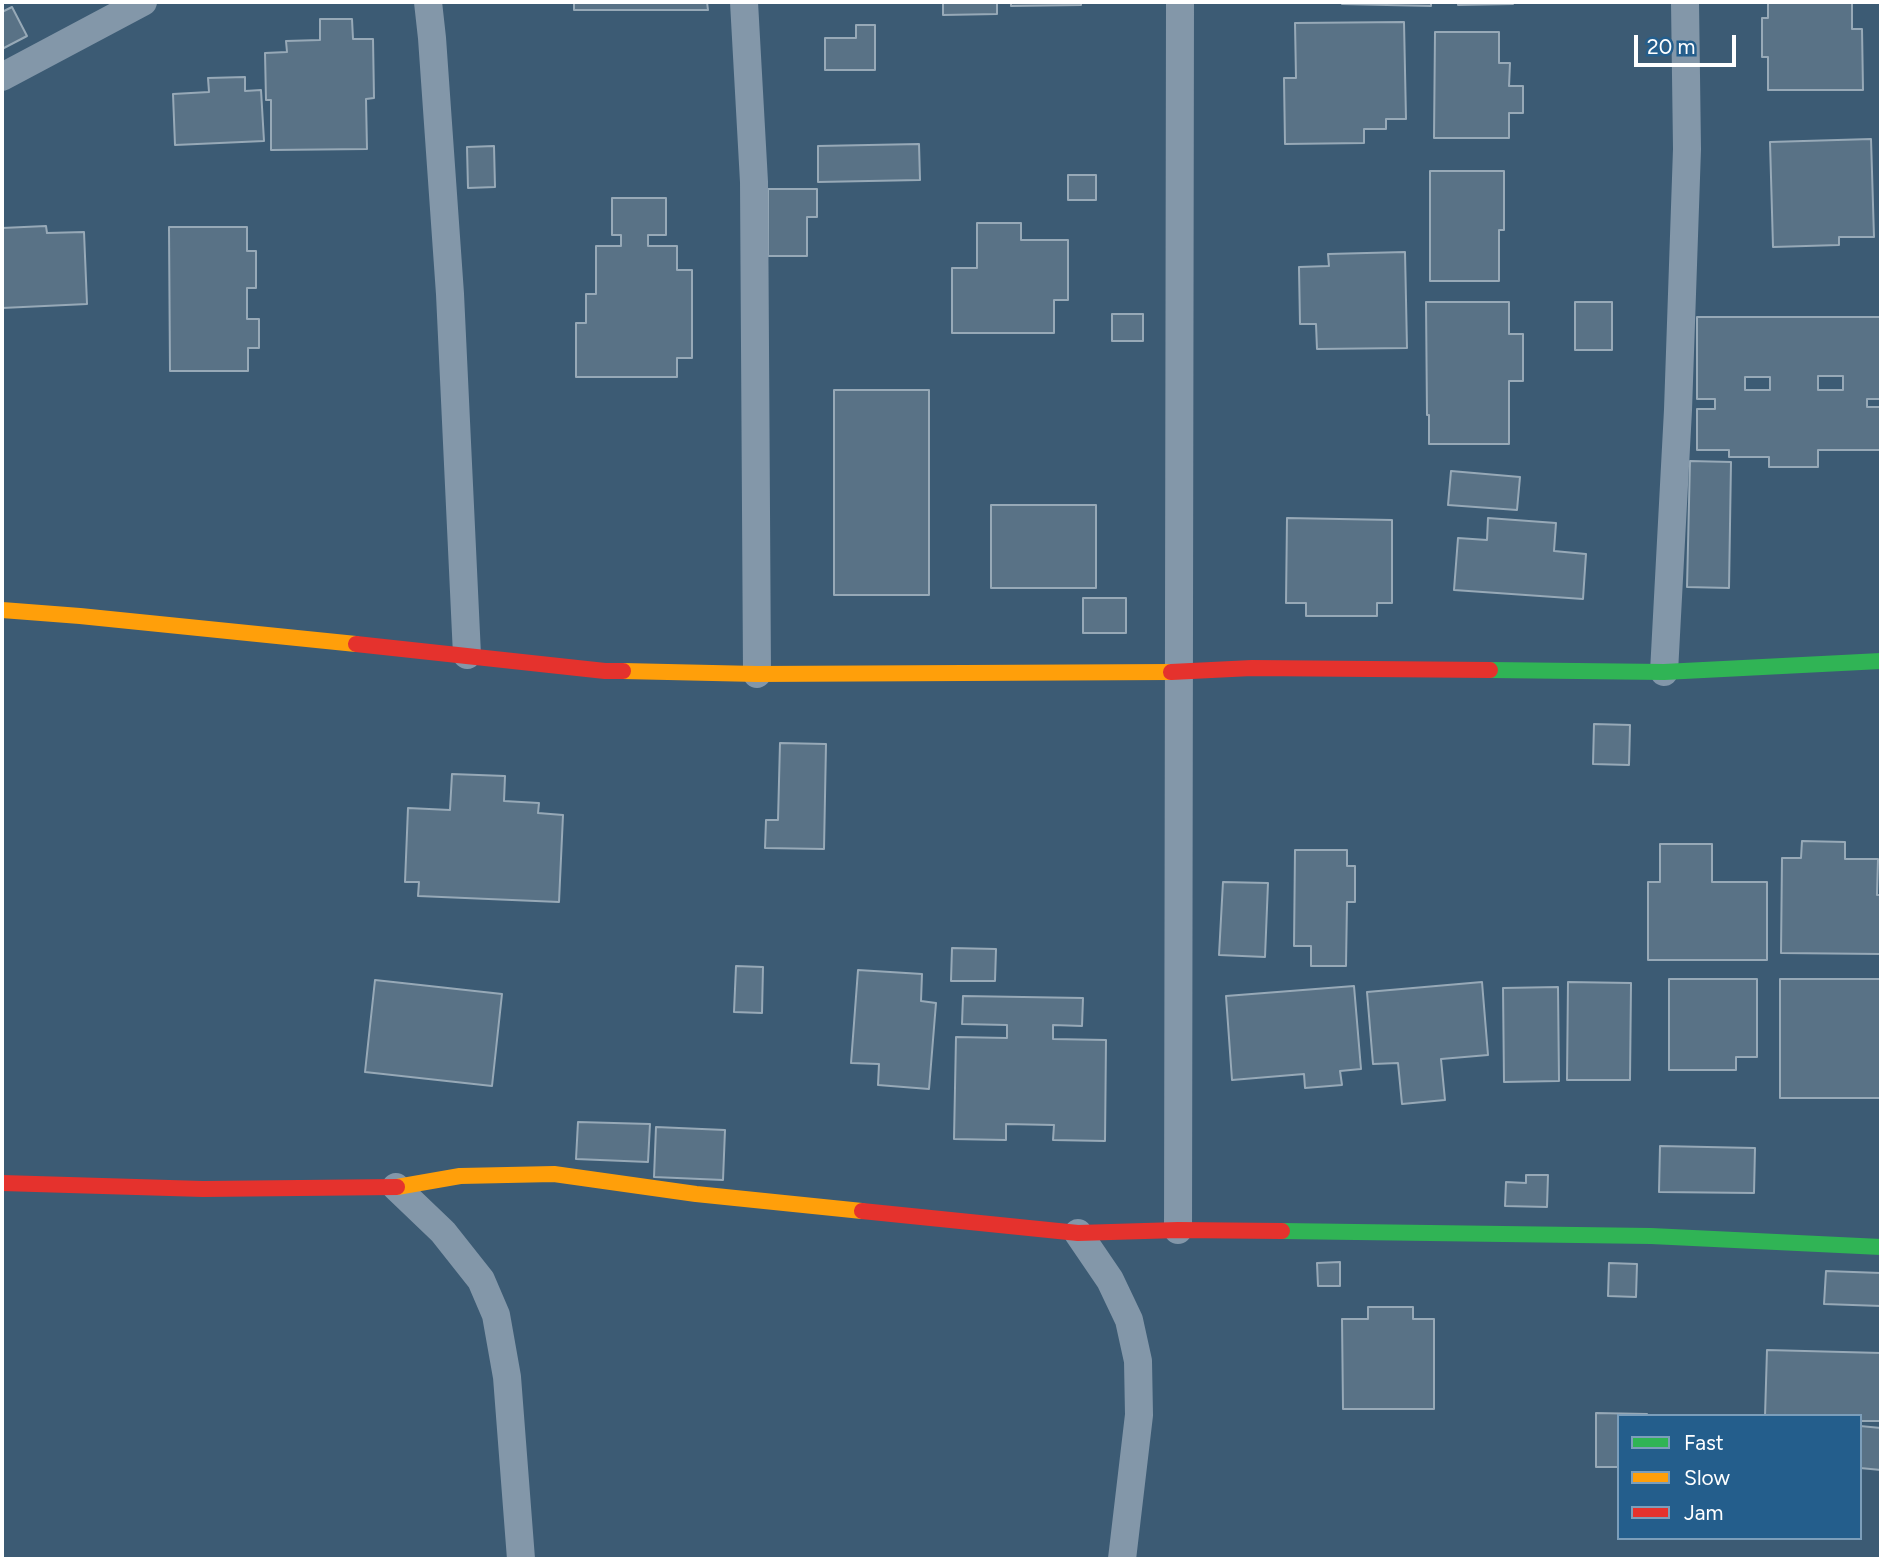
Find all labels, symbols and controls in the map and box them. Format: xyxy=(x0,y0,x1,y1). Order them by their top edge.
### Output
scale bar xyxy=(1638,21,1740,65)
text: 20 m xyxy=(1647,34,1695,59)
legend xyxy=(1617,1414,1862,1540)
text: Fast xyxy=(1684,1430,1724,1455)
text: Slow xyxy=(1684,1465,1730,1490)
text: Jam xyxy=(1684,1500,1723,1525)

